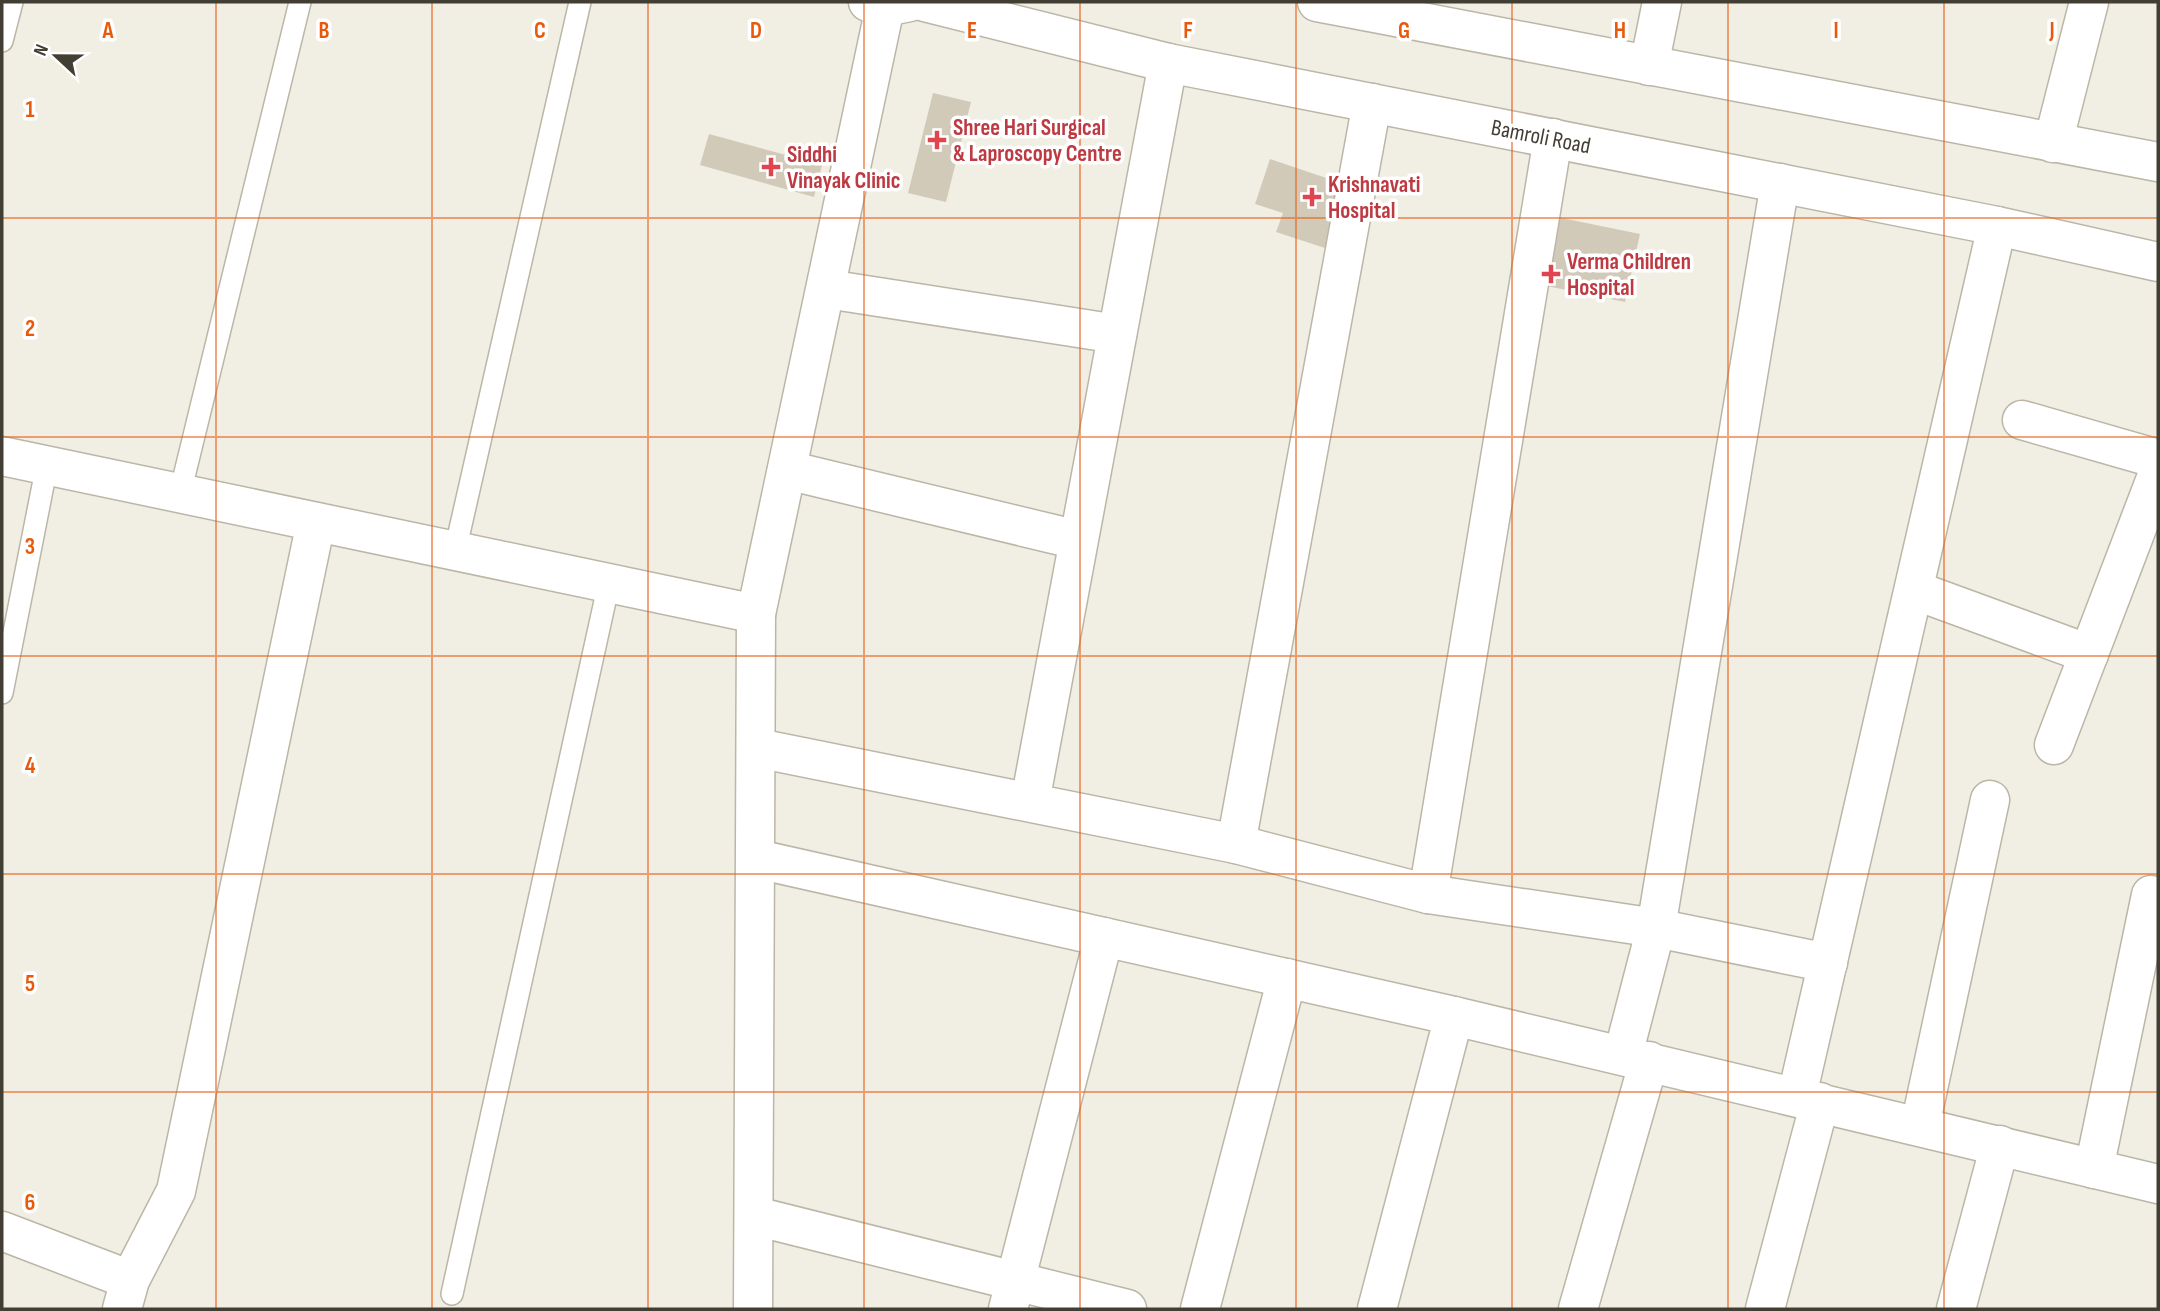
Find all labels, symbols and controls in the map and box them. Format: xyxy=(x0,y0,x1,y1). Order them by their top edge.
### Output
text: A xyxy=(102,17,115,45)
text: B xyxy=(319,17,330,45)
text: C xyxy=(534,17,546,45)
text: D xyxy=(750,17,762,45)
text: E xyxy=(967,17,977,45)
text: F xyxy=(1183,17,1193,45)
text: G xyxy=(1398,17,1410,45)
text: H xyxy=(1614,17,1626,45)
text: I xyxy=(1833,17,1839,45)
text: J xyxy=(2048,17,2055,45)
north arrow xyxy=(21,21,91,91)
text: N xyxy=(29,41,54,59)
text: 1 xyxy=(25,96,35,124)
place label: Shree Hari Surgical & Laproscopy Centre xyxy=(953,114,1122,168)
street label: Bamroli Road xyxy=(1489,114,1593,160)
marker: Shree Hari Surgical & Laproscopy Centre xyxy=(927,130,947,150)
place label: Siddhi Vinayak Clinic xyxy=(787,141,900,195)
marker: Siddhi Vinayak Clinic xyxy=(761,157,781,177)
place label: Krishnavati Hospital xyxy=(1328,171,1421,225)
marker: Krishnavati Hospital xyxy=(1302,187,1322,207)
place label: Verma Children Hospital xyxy=(1567,248,1691,302)
marker: Verma Children Hospital xyxy=(1541,264,1561,284)
text: 2 xyxy=(25,315,35,343)
text: 3 xyxy=(25,533,35,561)
text: 4 xyxy=(25,752,36,780)
text: 5 xyxy=(25,970,35,998)
text: 6 xyxy=(25,1189,35,1217)

